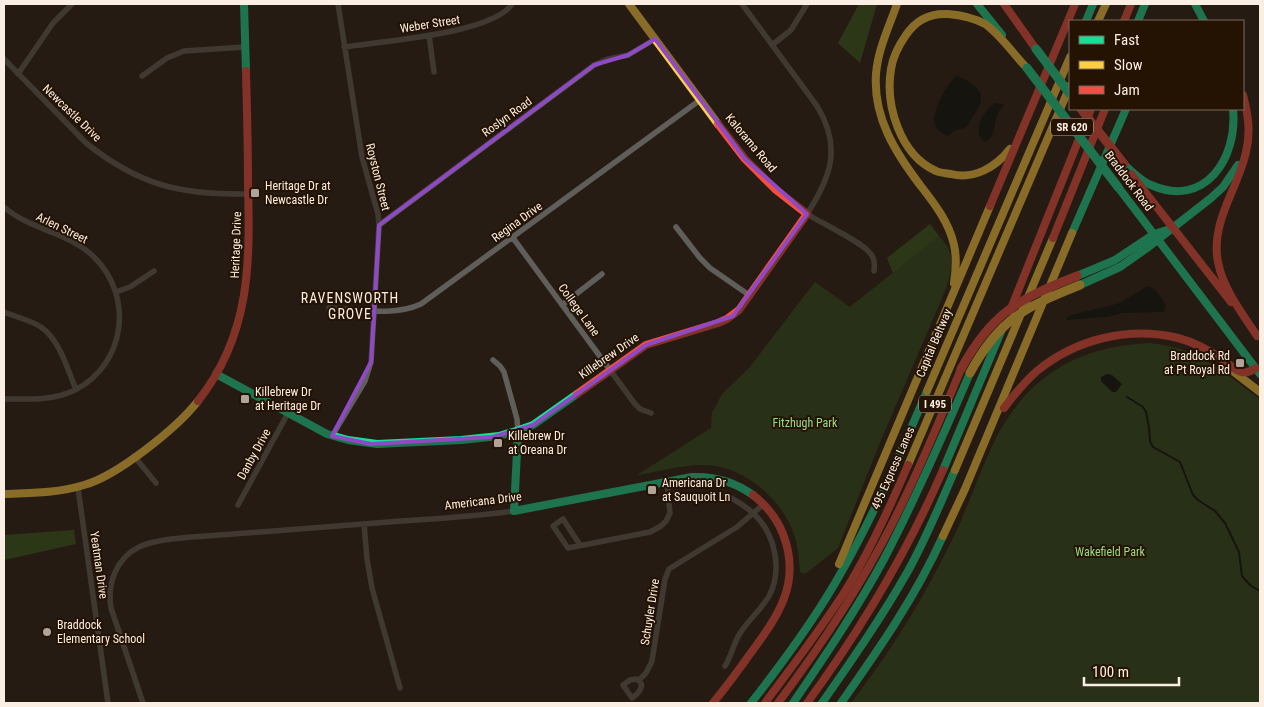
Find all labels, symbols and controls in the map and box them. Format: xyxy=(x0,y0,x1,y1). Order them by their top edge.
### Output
street label: Weber Street xyxy=(399,12,461,36)
legend xyxy=(1069,20,1244,110)
text: Fast xyxy=(1114,31,1139,49)
text: Slow xyxy=(1114,56,1143,74)
street label: Newcastle Drive xyxy=(40,81,105,145)
text: Jam xyxy=(1114,81,1140,99)
street label: Roslyn Road xyxy=(479,94,535,140)
street label: Kalorama Road xyxy=(723,111,779,175)
road number: SR 620 xyxy=(1051,118,1093,136)
street label: Royston Street xyxy=(363,142,393,213)
street label: Braddock Road xyxy=(1102,148,1156,214)
place label: Heritage Dr at Newcastle Dr xyxy=(265,179,331,207)
marker: Heritage Dr at Newcastle Dr xyxy=(249,187,261,199)
street label: Regina Drive xyxy=(489,199,545,245)
street label: Arlen Street xyxy=(34,210,90,247)
street label: Heritage Drive xyxy=(228,211,244,279)
street label: College Lane xyxy=(555,281,603,339)
district label: RAVENSWORTH GROVE xyxy=(301,290,399,322)
street label: Capital Beltway xyxy=(913,307,955,379)
street label: Killebrew Drive xyxy=(576,330,642,382)
place label: Braddock Rd at Pt Royal Rd xyxy=(1164,349,1230,377)
marker: Braddock Rd at Pt Royal Rd xyxy=(1234,357,1246,369)
place label: Killebrew Dr at Heritage Dr xyxy=(255,385,321,413)
marker: Killebrew Dr at Heritage Dr xyxy=(239,393,251,405)
road number: I 495 xyxy=(919,396,951,412)
park label: Fitzhugh Park xyxy=(773,416,838,430)
street label: 495 Express Lanes xyxy=(869,425,917,511)
street label: Danby Drive xyxy=(234,426,274,482)
place label: Killebrew Dr at Oreana Dr xyxy=(508,429,567,457)
marker: Killebrew Dr at Oreana Dr xyxy=(492,437,504,449)
place label: Americana Dr at Sauquoit Ln xyxy=(662,476,730,504)
marker: Americana Dr at Sauquoit Ln xyxy=(646,484,658,496)
street label: Americana Drive xyxy=(444,489,523,513)
street label: Yeatman Drive xyxy=(87,530,111,600)
park label: Wakefield Park xyxy=(1075,545,1146,559)
street label: Schuyler Drive xyxy=(638,577,662,646)
place label: Braddock Elementary School xyxy=(57,618,145,646)
marker: Braddock Elementary School xyxy=(41,626,53,638)
scale bar xyxy=(1084,654,1179,686)
text: 100 m xyxy=(1092,663,1129,681)

